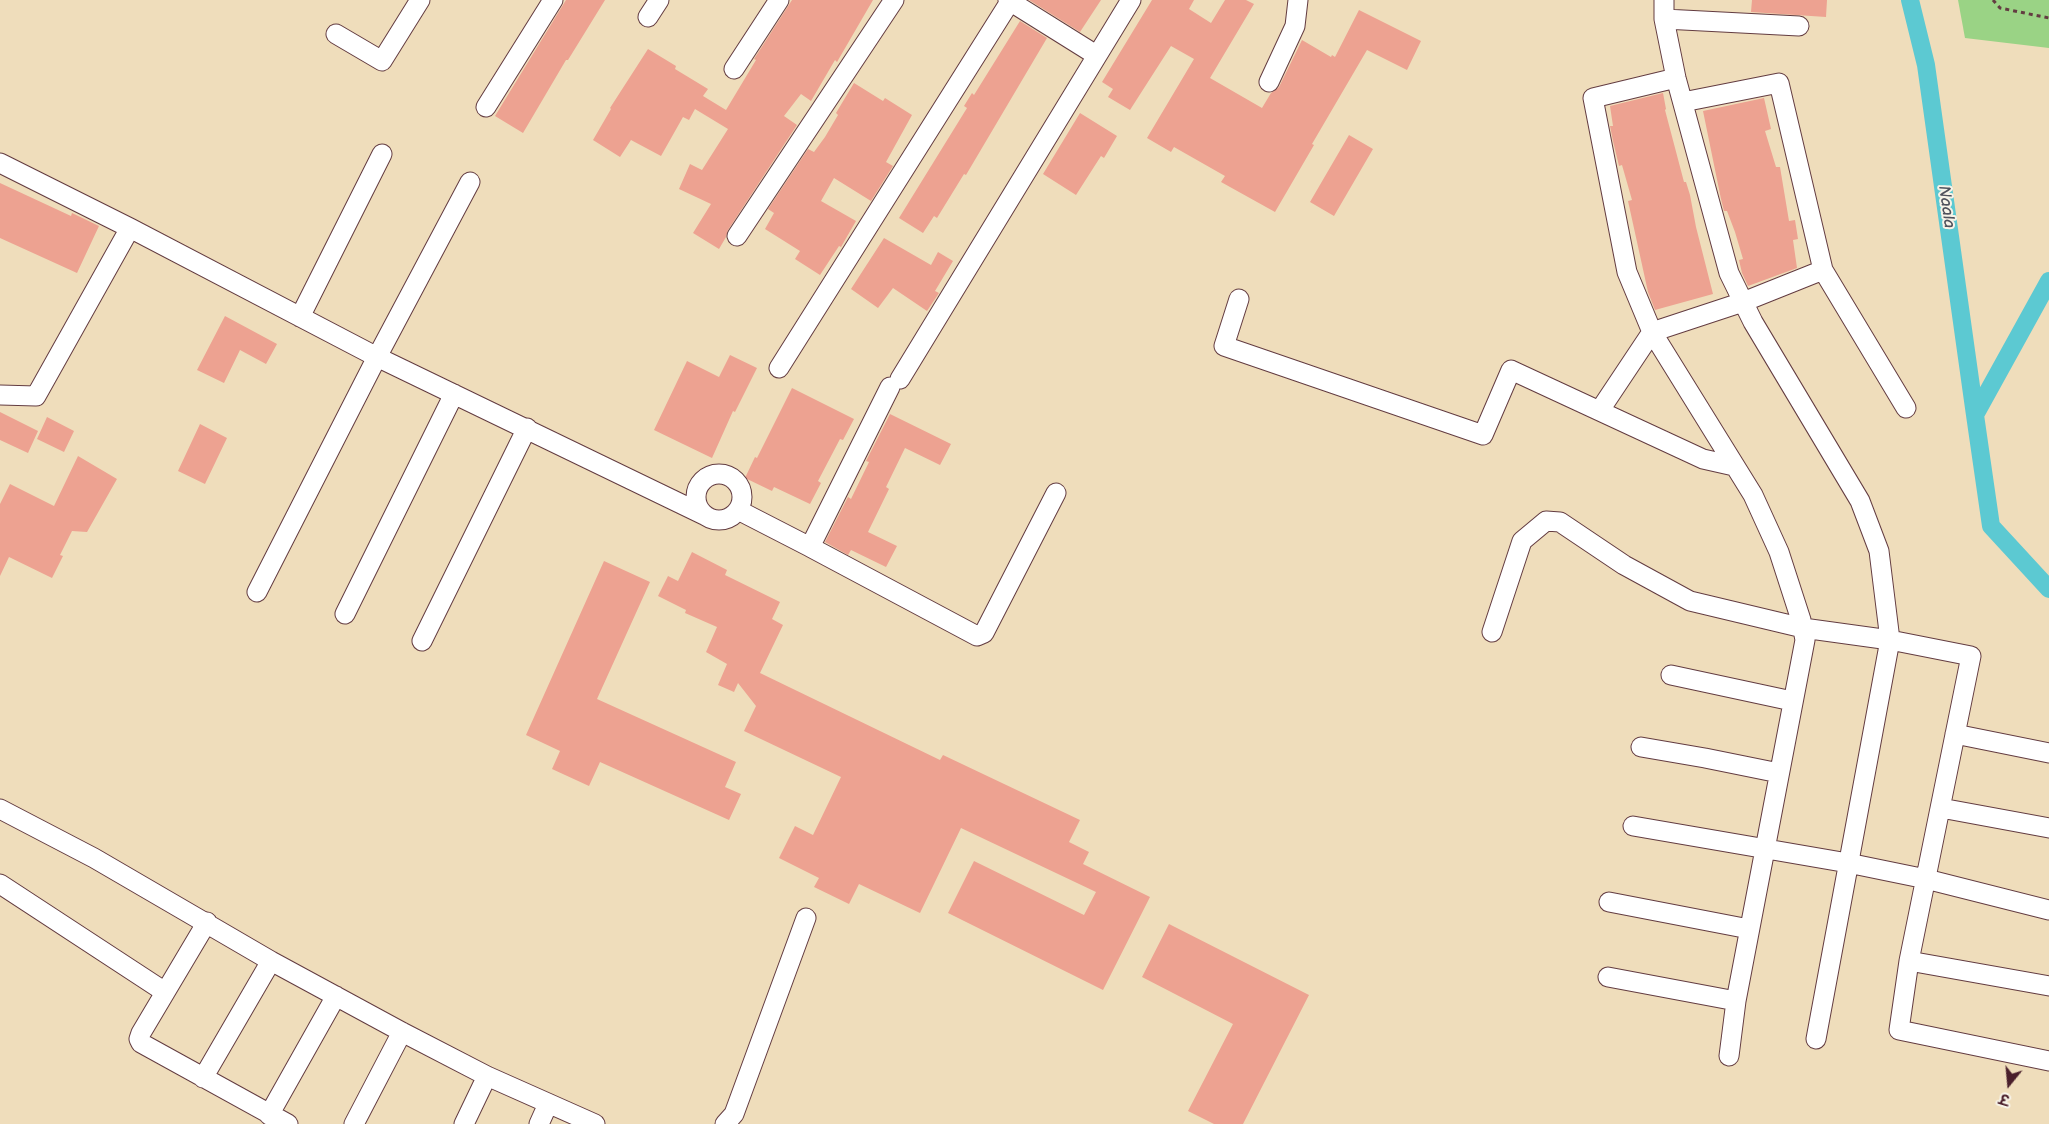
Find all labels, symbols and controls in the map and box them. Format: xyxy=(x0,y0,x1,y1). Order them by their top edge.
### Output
water label: Naala xyxy=(1934,184,1958,230)
north arrow xyxy=(1984,1059,2034,1109)
text: उ xyxy=(1998,1089,2011,1108)

